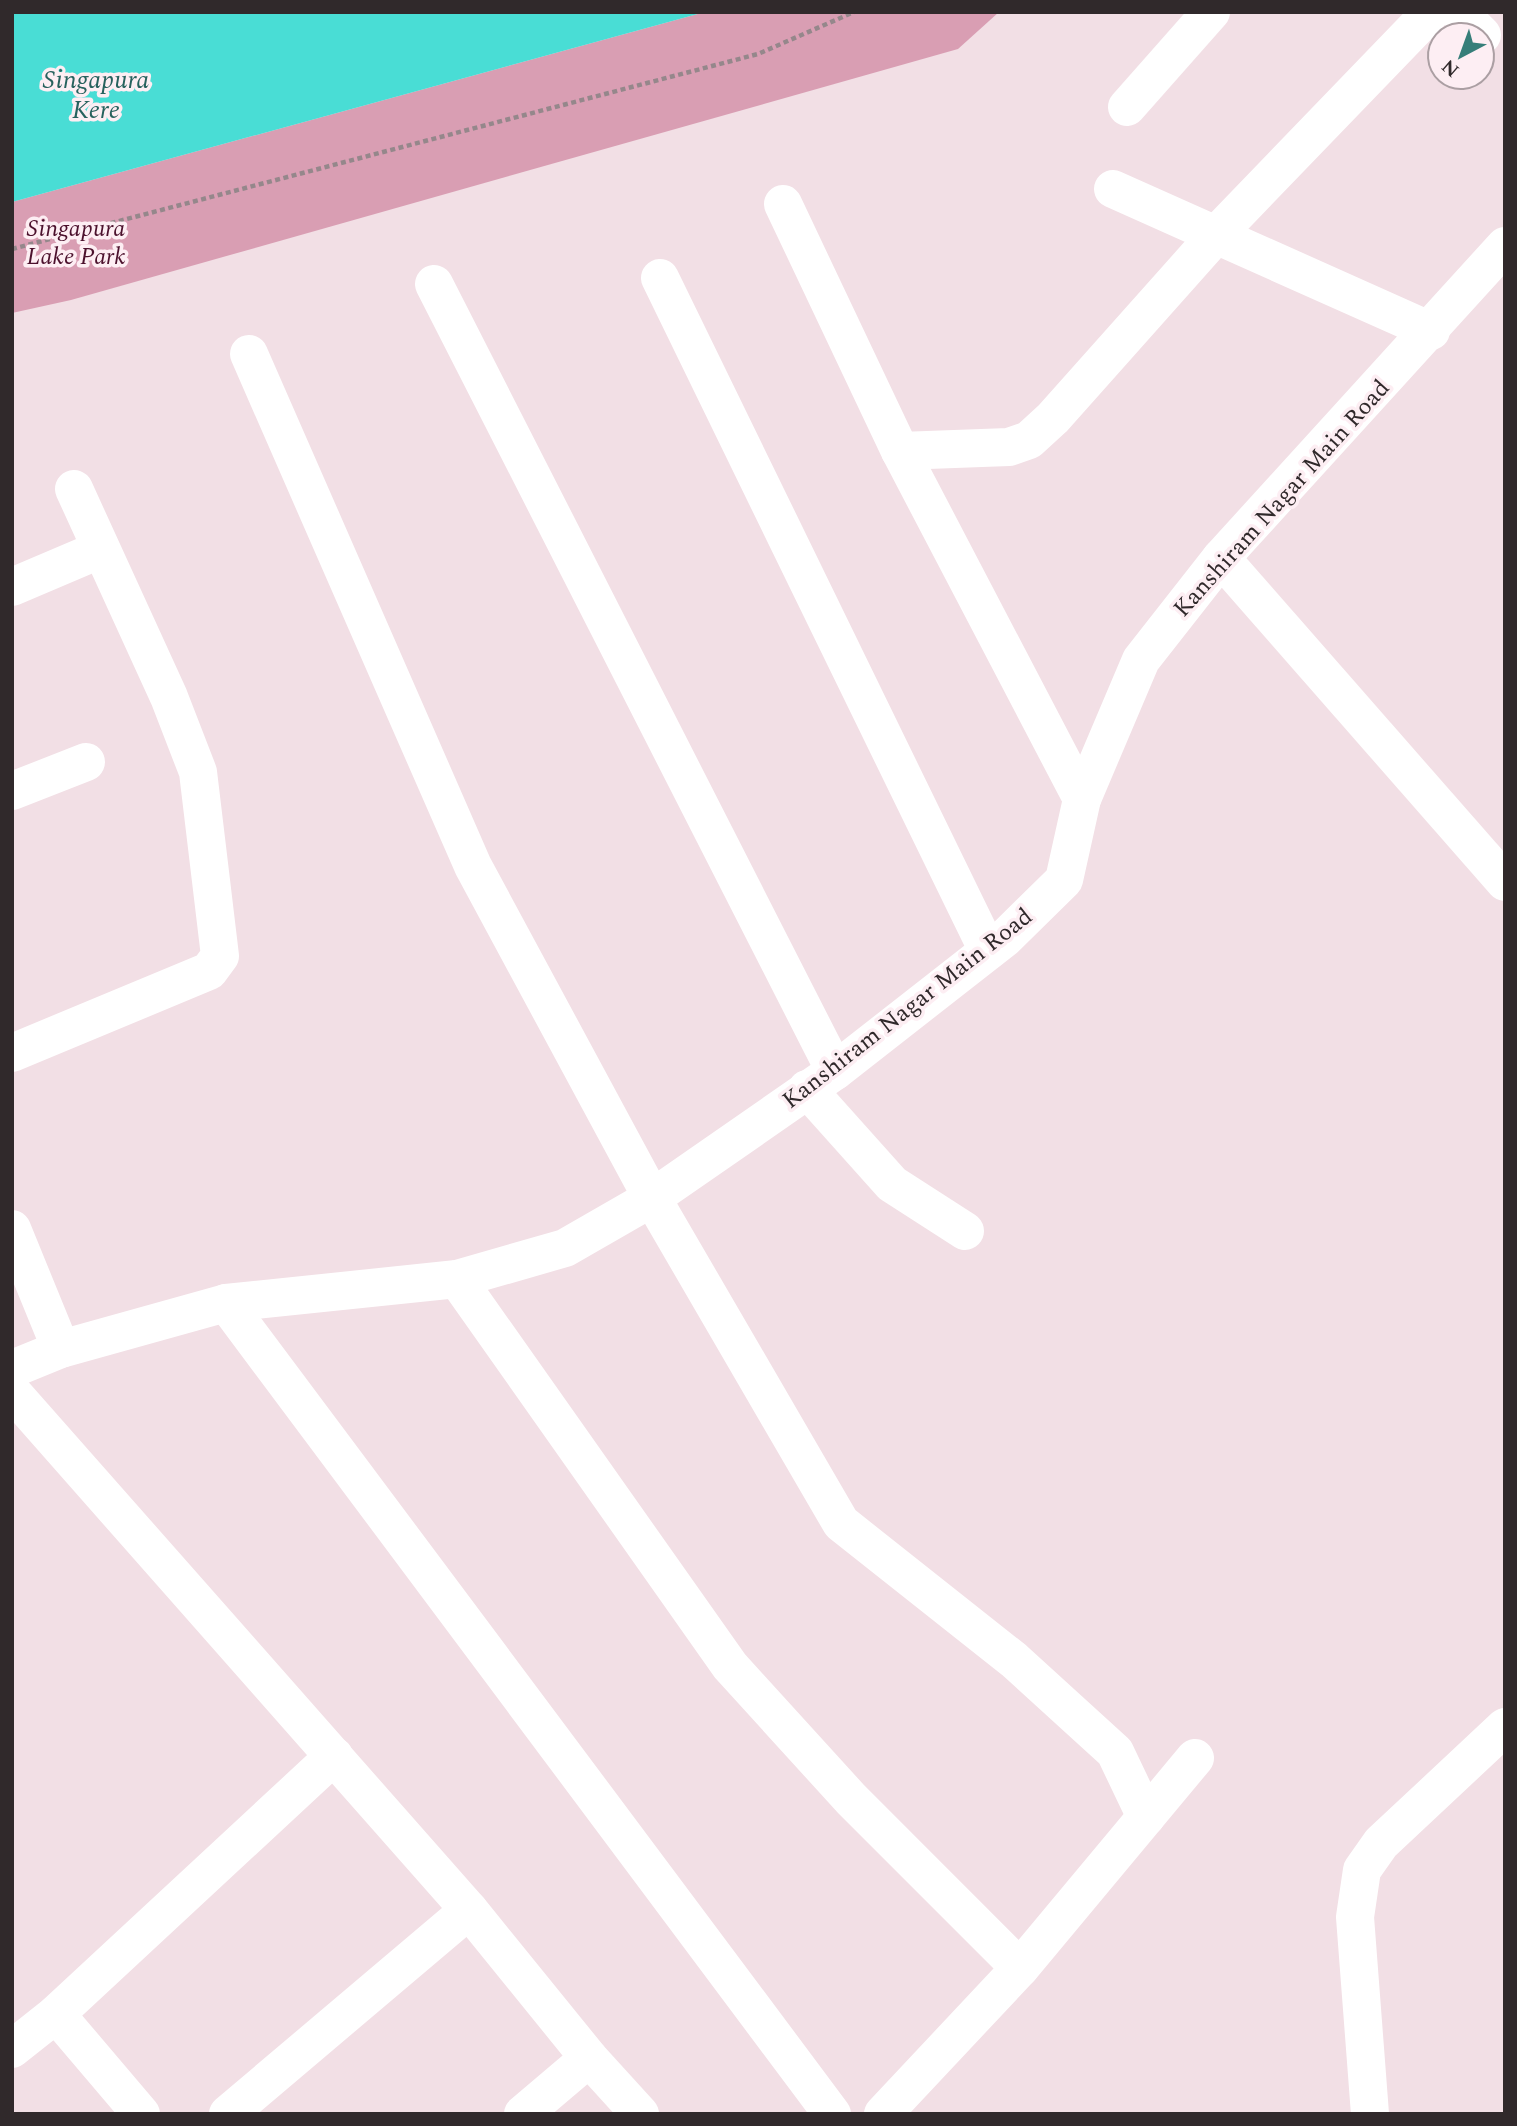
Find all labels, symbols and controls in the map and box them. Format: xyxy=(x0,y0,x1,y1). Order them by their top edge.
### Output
north arrow xyxy=(1426,21,1496,91)
text: N xyxy=(1435,52,1466,84)
water label: Singapura Kere xyxy=(43,60,149,130)
park label: Singapura Lake Park xyxy=(26,211,126,275)
street label: Kanshiram Nagar Main Road xyxy=(1165,372,1399,626)
street label: Kanshiram Nagar Main Road xyxy=(775,899,1041,1118)

